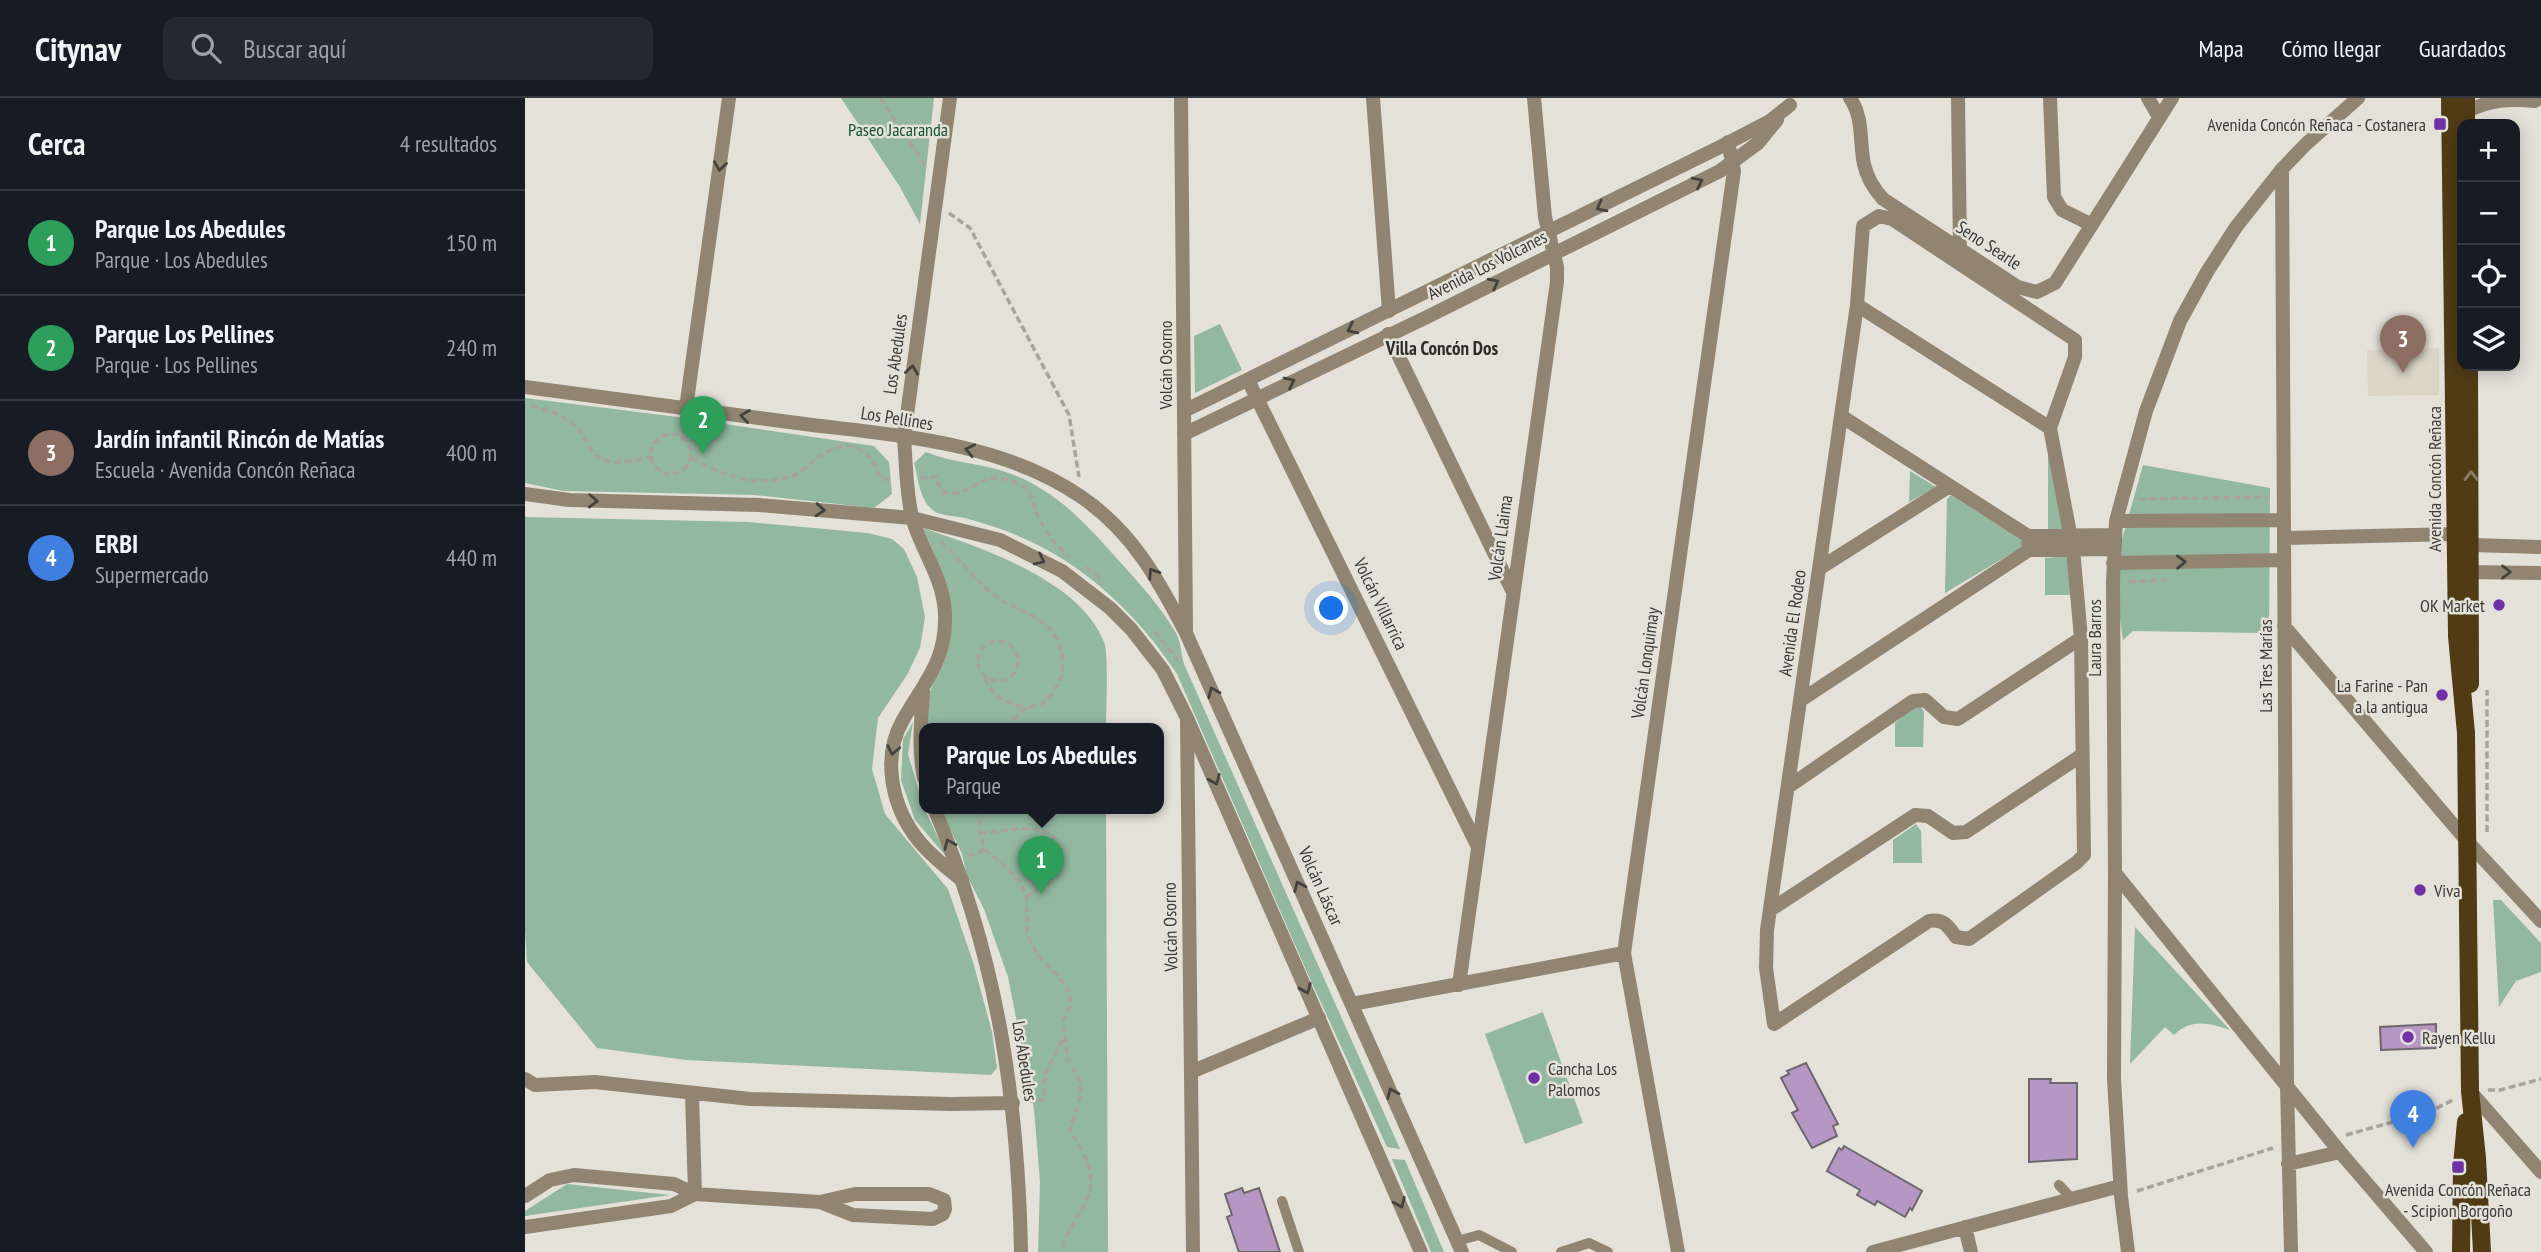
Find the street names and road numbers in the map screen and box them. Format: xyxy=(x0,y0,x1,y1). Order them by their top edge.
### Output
street label: Seno Searle xyxy=(1952,215,2026,275)
street label: Avenida Los Volcanes xyxy=(1423,225,1551,305)
street label: Los Abedules xyxy=(878,312,912,396)
street label: Volcán Osorno xyxy=(1154,320,1177,411)
street label: Los Pellines xyxy=(859,401,935,435)
street label: Avenida Concón Reñaca xyxy=(2423,406,2446,552)
street label: Volcán Llaima xyxy=(1482,494,1517,583)
street label: Volcán Villarrica xyxy=(1348,553,1413,654)
street label: Avenida El Rodeo xyxy=(1773,568,1811,678)
street label: Laura Barros xyxy=(2083,599,2106,677)
street label: Volcán Lonquimay xyxy=(1626,606,1664,721)
street label: Las Tres Marías xyxy=(2254,619,2277,713)
street label: Volcán Láscar xyxy=(1293,842,1349,929)
street label: Volcán Osorno xyxy=(1158,882,1182,973)
street label: Los Abedules xyxy=(1007,1019,1043,1103)

